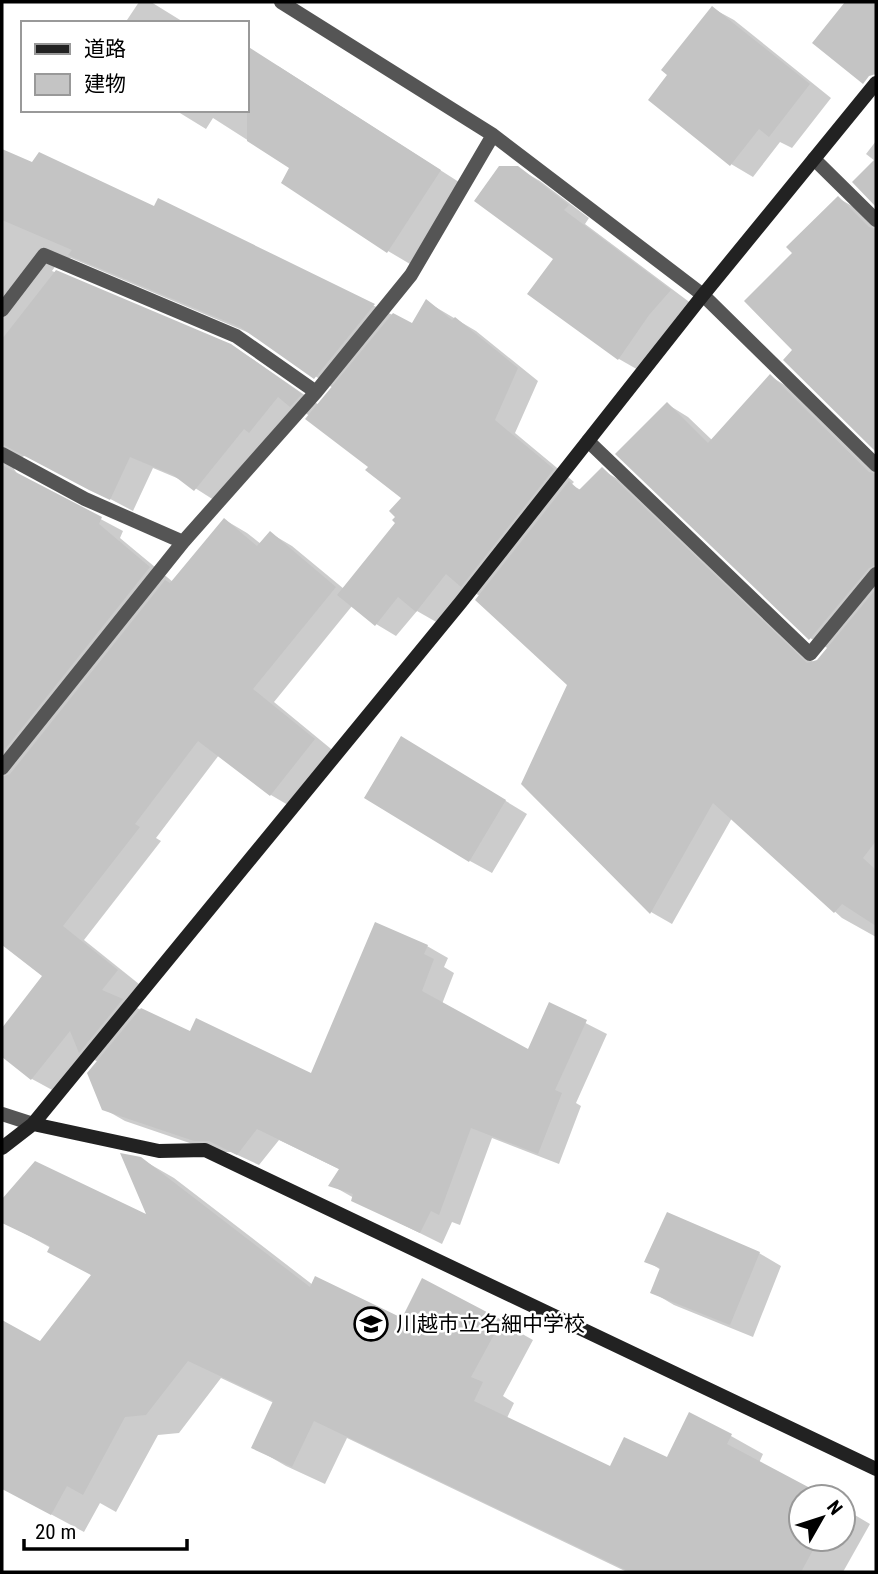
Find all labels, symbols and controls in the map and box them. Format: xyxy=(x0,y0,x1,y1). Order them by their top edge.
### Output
legend xyxy=(21,21,248,112)
text: 道路 xyxy=(84,37,126,61)
text: 建物 xyxy=(84,72,126,96)
school or university icon: 川越市立名細中学校 xyxy=(352,1305,390,1343)
place label: 川越市立名細中学校 xyxy=(396,1312,585,1336)
north arrow xyxy=(787,1483,857,1553)
text: N xyxy=(822,1496,847,1519)
scale bar xyxy=(24,1508,187,1552)
text: 20 m xyxy=(35,1520,76,1544)

